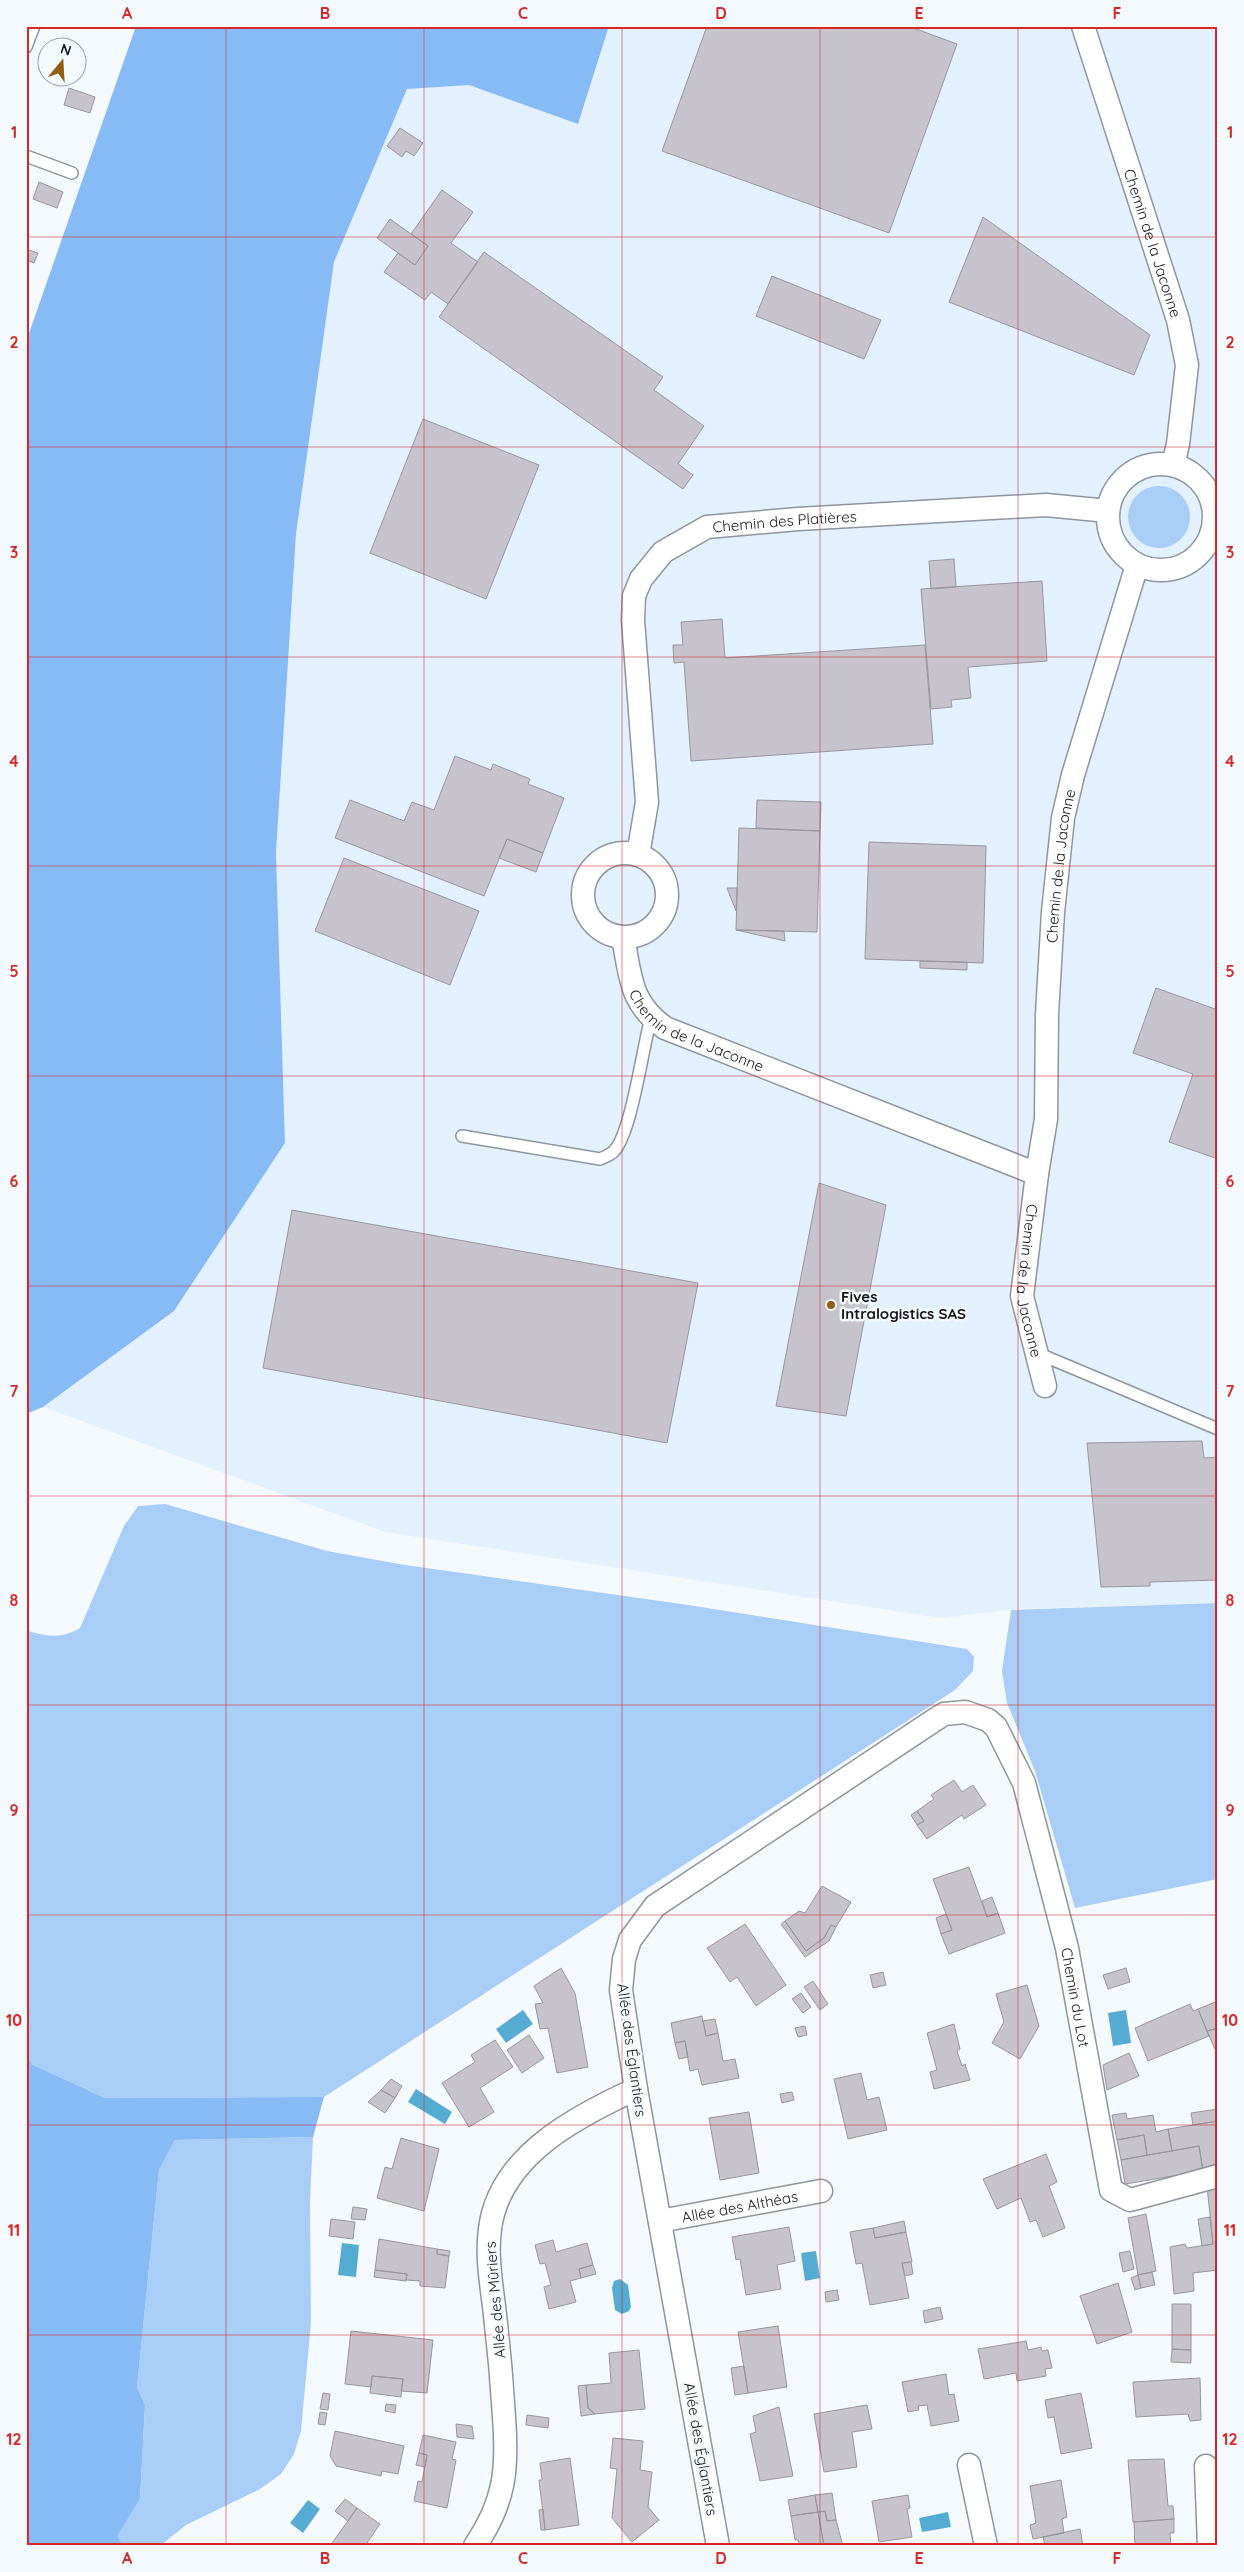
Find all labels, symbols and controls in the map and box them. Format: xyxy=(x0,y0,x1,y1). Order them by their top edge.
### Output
text: A xyxy=(122,3,133,23)
text: B xyxy=(320,3,330,23)
text: C xyxy=(518,3,528,23)
text: D xyxy=(715,3,727,23)
text: E xyxy=(914,3,924,23)
text: F xyxy=(1113,3,1122,23)
north arrow xyxy=(38,38,88,88)
text: N xyxy=(58,39,74,60)
text: 1 xyxy=(11,122,17,142)
text: 1 xyxy=(1227,122,1233,142)
street label: Chemin de la Jaconne xyxy=(1120,166,1186,320)
text: 2 xyxy=(9,332,19,352)
text: 2 xyxy=(1225,332,1235,352)
street label: Chemin des Platières xyxy=(712,506,857,536)
text: 3 xyxy=(10,542,18,562)
text: 3 xyxy=(1226,542,1234,562)
text: 4 xyxy=(9,751,19,771)
text: 4 xyxy=(1225,751,1235,771)
street label: Chemin de la Jaconne xyxy=(1042,787,1079,943)
text: 5 xyxy=(9,961,19,981)
text: 5 xyxy=(1225,961,1235,981)
street label: Chemin de la Jaconne xyxy=(626,986,767,1075)
text: 6 xyxy=(10,1171,19,1191)
text: 6 xyxy=(1226,1171,1235,1191)
street label: Chemin de la Jaconne xyxy=(1012,1203,1047,1359)
place label: Fives Intralogistics SAS xyxy=(841,1287,966,1323)
marker: Fives Intralogistics SAS xyxy=(825,1299,837,1311)
text: 7 xyxy=(10,1381,19,1401)
text: 7 xyxy=(1226,1381,1235,1401)
text: 8 xyxy=(10,1590,19,1610)
text: 8 xyxy=(1226,1590,1235,1610)
text: 9 xyxy=(9,1800,19,1820)
text: 9 xyxy=(1225,1800,1235,1820)
street label: Chemin du Lot xyxy=(1058,1946,1094,2049)
street label: Allée des Églantiers xyxy=(613,1982,651,2118)
text: 10 xyxy=(6,2010,22,2030)
text: 10 xyxy=(1222,2010,1238,2030)
street label: Allée des Althéas xyxy=(680,2186,799,2226)
text: 11 xyxy=(8,2220,20,2240)
text: 11 xyxy=(1224,2220,1236,2240)
street label: Allée des Mûriers xyxy=(480,2241,510,2359)
street label: Allée des Églantiers xyxy=(680,2381,722,2517)
text: 12 xyxy=(6,2429,22,2449)
text: 12 xyxy=(1222,2429,1238,2449)
text: A xyxy=(122,2548,133,2568)
text: B xyxy=(320,2548,330,2568)
text: C xyxy=(518,2548,528,2568)
text: D xyxy=(715,2548,727,2568)
text: E xyxy=(914,2548,924,2568)
text: F xyxy=(1113,2548,1122,2568)

